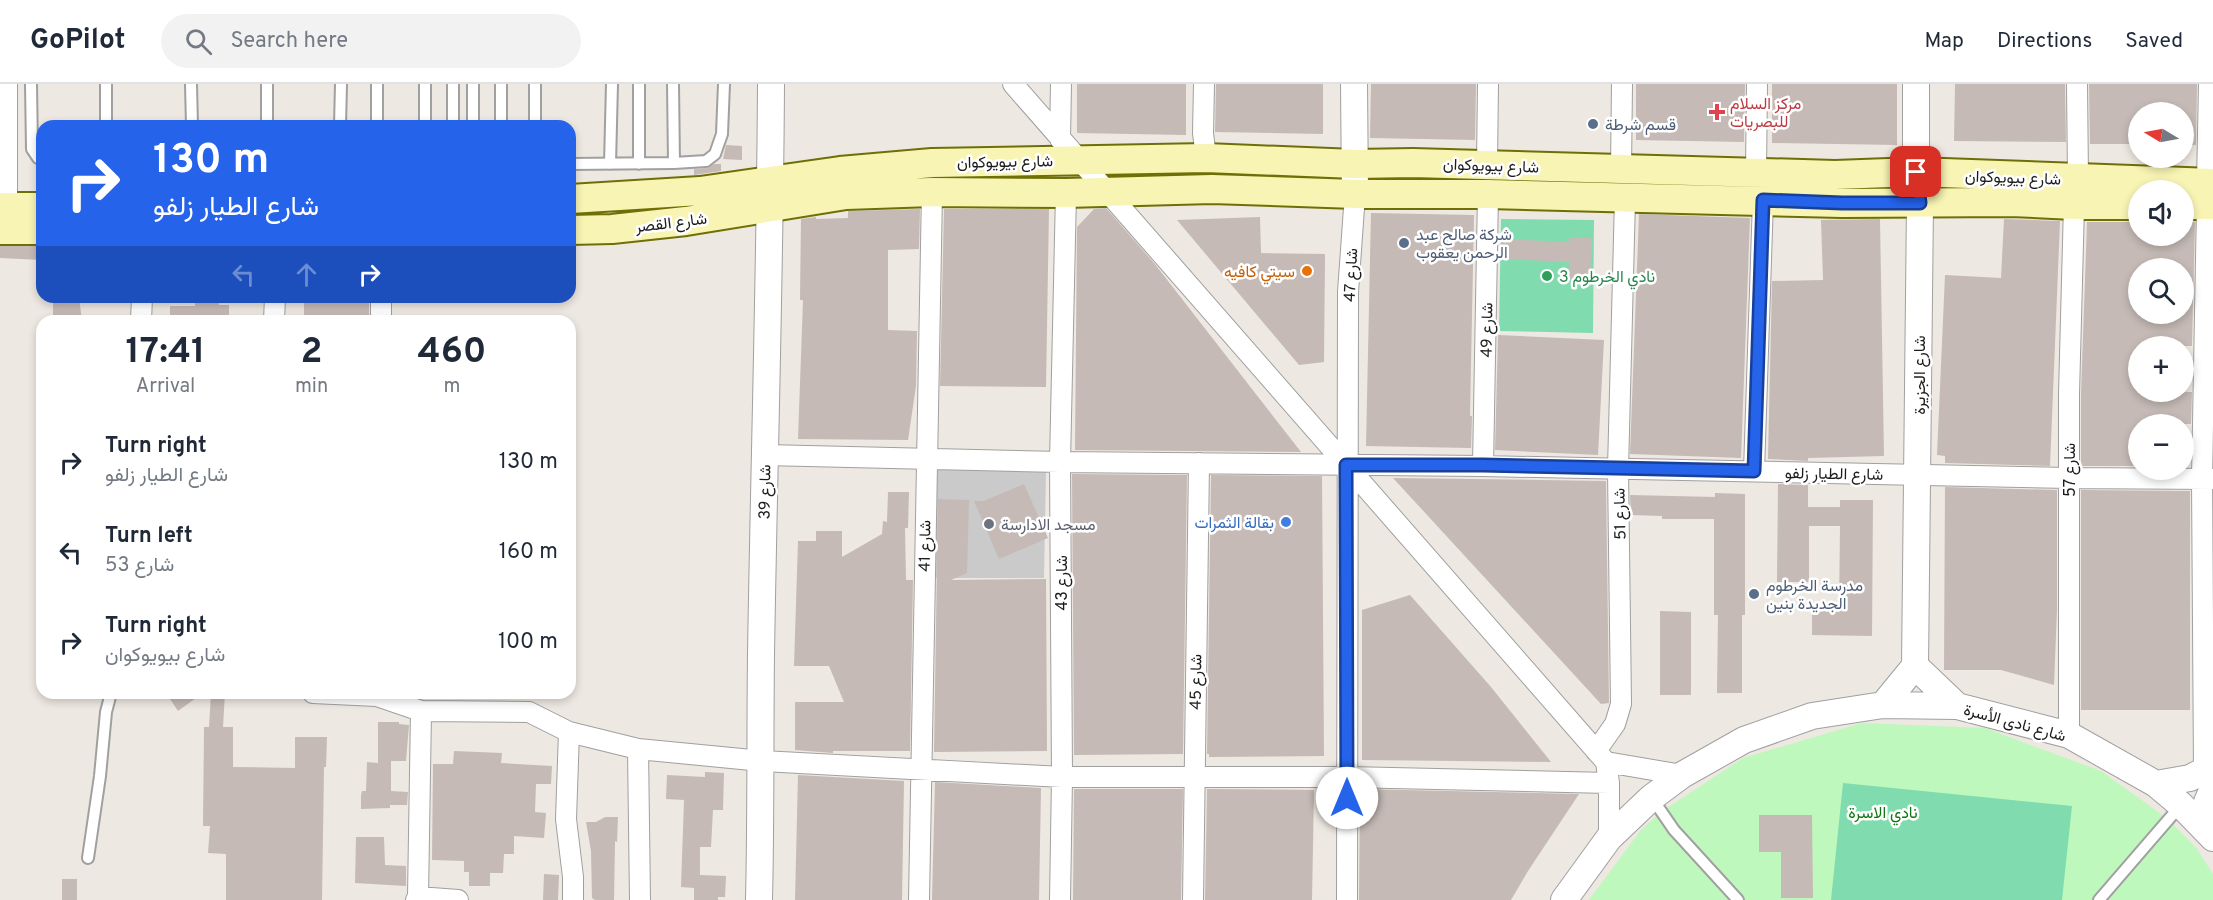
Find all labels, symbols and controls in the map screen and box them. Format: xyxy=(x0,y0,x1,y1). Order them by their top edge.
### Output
search box xyxy=(161,14,581,68)
text: GoPilot xyxy=(30,23,125,59)
icon: search xyxy=(182,25,215,58)
text: Search here xyxy=(230,28,348,55)
text: Map xyxy=(1924,28,1964,55)
text: Directions xyxy=(1997,28,2092,55)
text: Saved xyxy=(2125,28,2183,55)
place label: مركز السلام للبصريات xyxy=(1730,95,1801,133)
north arrow xyxy=(2128,102,2194,168)
map controls xyxy=(2128,102,2194,480)
marker: مركز السلام للبصريات xyxy=(1708,103,1726,121)
place label: قسم شرطة xyxy=(1605,116,1676,136)
marker: قسم شرطة xyxy=(1586,117,1600,131)
text: 130 m xyxy=(153,135,269,188)
icon: right xyxy=(54,144,132,222)
pin xyxy=(1890,146,1941,197)
street label: شارع بيويوكوان xyxy=(957,152,1053,174)
street label: شارع بيويوكوان xyxy=(1443,155,1539,179)
icon: arrive xyxy=(1899,155,1932,188)
street label: شارع بيويوكوان xyxy=(1965,167,2061,191)
button: sound xyxy=(2128,180,2194,246)
text: شارع الطيار زلفو xyxy=(153,191,319,225)
street label: شارع القصر xyxy=(633,210,708,238)
place label: شركة صالح عبد الرحمن يعقوب xyxy=(1416,226,1512,264)
marker: شركة صالح عبد الرحمن يعقوب xyxy=(1397,236,1411,250)
street label: شارع 47 xyxy=(1341,248,1363,303)
icon: left xyxy=(227,258,260,291)
icon: ahead xyxy=(290,258,323,291)
icon: right xyxy=(353,258,386,291)
button: search xyxy=(2128,258,2194,324)
place label: سيتي كافيه xyxy=(1224,263,1295,285)
marker: سيتي كافيه xyxy=(1300,264,1314,278)
place label: نادي الخرطوم 3 xyxy=(1559,268,1655,290)
marker: نادي الخرطوم 3 xyxy=(1540,269,1554,283)
street label: شارع 49 xyxy=(1478,302,1498,358)
text: 17:41 xyxy=(125,330,205,376)
text: 2 xyxy=(301,330,323,376)
text: 460 xyxy=(418,330,487,376)
street label: شارع الجزيرة xyxy=(1911,335,1931,415)
button: + xyxy=(2128,336,2194,402)
text: Arrival xyxy=(136,374,195,400)
text: min xyxy=(295,374,328,400)
text: m xyxy=(444,374,461,400)
button: − xyxy=(2128,414,2194,480)
text: Turn right xyxy=(105,433,207,460)
street label: شارع 57 xyxy=(2061,443,2081,497)
icon: right xyxy=(54,446,87,479)
text: 130 m xyxy=(499,449,558,476)
text: شارع الطيار زلفو xyxy=(105,463,228,489)
street label: شارع 39 xyxy=(756,464,776,520)
street label: شارع الطيار زلفو xyxy=(1785,464,1883,486)
street label: شارع 51 xyxy=(1611,488,1631,540)
place label: بقالة الثمرات xyxy=(1194,514,1274,534)
marker: بقالة الثمرات xyxy=(1279,515,1293,529)
place label: مسجد الادارسة xyxy=(1001,516,1096,536)
marker: مسجد الادارسة xyxy=(982,517,996,531)
street label: شارع 41 xyxy=(916,520,936,572)
text: Turn left xyxy=(105,523,193,550)
icon: left xyxy=(54,536,87,569)
text: 160 m xyxy=(499,539,558,566)
text: شارع 53 xyxy=(105,553,174,579)
street label: شارع 43 xyxy=(1053,555,1073,611)
place label: مدرسة الخرطوم الجديدة بنين xyxy=(1766,577,1863,615)
marker: مدرسة الخرطوم الجديدة بنين xyxy=(1747,587,1761,601)
text: Turn right xyxy=(105,613,207,640)
icon: right xyxy=(54,626,87,659)
text: 100 m xyxy=(498,629,558,656)
text: شارع بيويوكوان xyxy=(105,643,225,669)
street label: شارع 45 xyxy=(1187,654,1207,710)
street label: شارع نادى الأسرة xyxy=(1961,701,2068,747)
position arrow xyxy=(1315,766,1379,830)
park label: نادي الاسرة xyxy=(1848,804,1918,826)

